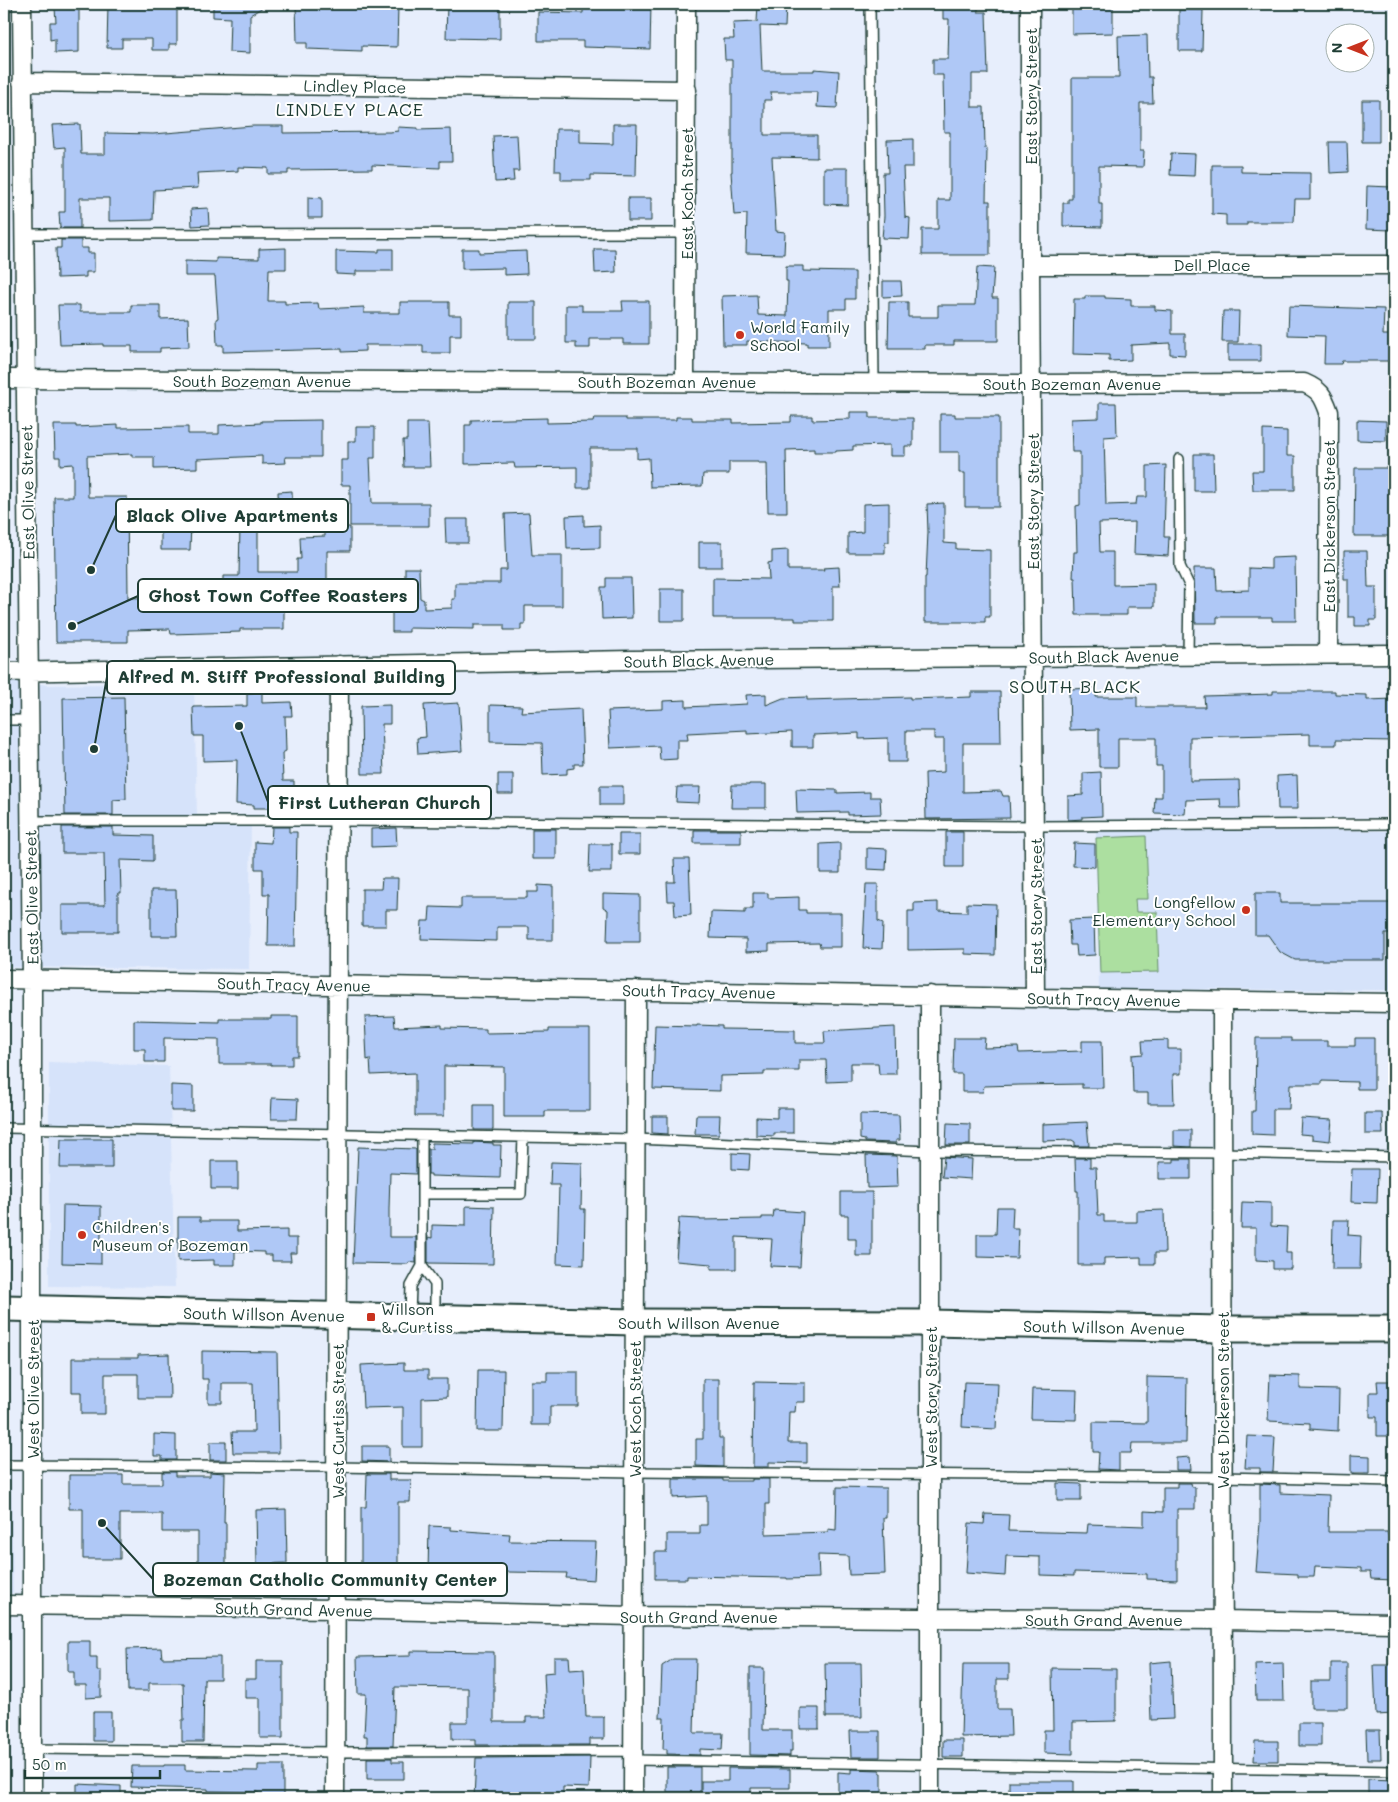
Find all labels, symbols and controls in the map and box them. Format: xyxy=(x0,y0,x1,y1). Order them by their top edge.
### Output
north arrow xyxy=(1326,22,1376,72)
street label: East Story Street xyxy=(1020,27,1041,165)
text: N xyxy=(1327,43,1346,53)
street label: Lindley Place xyxy=(303,75,407,97)
district label: LINDLEY PLACE xyxy=(276,97,424,121)
street label: East Koch Street xyxy=(676,127,697,259)
street label: Dell Place xyxy=(1173,254,1251,275)
place label: World Family School xyxy=(750,316,850,355)
marker: World Family School xyxy=(734,329,746,341)
street label: South Bozeman Avenue xyxy=(173,370,351,391)
street label: South Bozeman Avenue xyxy=(578,371,756,392)
street label: South Bozeman Avenue xyxy=(983,373,1161,394)
street label: East Olive Street xyxy=(15,424,39,560)
street label: East Story Street xyxy=(1022,432,1043,570)
street label: East Dickerson Street xyxy=(1318,440,1339,612)
callout: Black Olive Apartments xyxy=(116,499,348,532)
text: Black Olive Apartments xyxy=(126,503,338,527)
callout: Ghost Town Coffee Roasters xyxy=(138,579,418,612)
text: Ghost Town Coffee Roasters xyxy=(148,583,408,607)
street label: South Black Avenue xyxy=(1028,644,1180,668)
street label: South Black Avenue xyxy=(623,648,775,672)
callout: Alfred M. Stiff Professional Building xyxy=(107,661,455,694)
text: Alfred M. Stiff Professional Building xyxy=(117,664,445,688)
district label: SOUTH BLACK xyxy=(1009,674,1141,698)
callout: First Lutheran Church xyxy=(268,786,491,819)
text: First Lutheran Church xyxy=(278,790,480,814)
street label: East Olive Street xyxy=(19,829,43,965)
street label: East Story Street xyxy=(1025,837,1046,975)
place label: Longfellow Elementary School xyxy=(1092,891,1236,930)
marker: Longfellow Elementary School xyxy=(1240,904,1252,916)
street label: South Tracy Avenue xyxy=(217,972,371,996)
street label: South Tracy Avenue xyxy=(622,979,776,1003)
street label: South Tracy Avenue xyxy=(1027,987,1181,1011)
place label: Children's Museum of Bozeman xyxy=(92,1216,248,1255)
marker: Children's Museum of Bozeman xyxy=(76,1229,88,1241)
place label: Willson & Curtiss xyxy=(381,1298,453,1337)
street label: South Willson Avenue xyxy=(183,1302,345,1326)
marker: Willson & Curtiss xyxy=(365,1311,377,1323)
street label: West Dickerson Street xyxy=(1212,1311,1233,1489)
street label: South Willson Avenue xyxy=(618,1312,780,1333)
street label: South Willson Avenue xyxy=(1023,1315,1185,1339)
street label: West Olive Street xyxy=(22,1319,43,1459)
street label: West Story Street xyxy=(920,1326,941,1468)
street label: West Koch Street xyxy=(624,1340,645,1478)
street label: West Curtiss Street xyxy=(327,1343,348,1499)
callout: Bozeman Catholic Community Center xyxy=(153,1563,507,1596)
text: Bozeman Catholic Community Center xyxy=(163,1567,497,1591)
street label: South Grand Avenue xyxy=(215,1597,373,1621)
street label: South Grand Avenue xyxy=(620,1606,778,1627)
street label: South Grand Avenue xyxy=(1025,1609,1183,1630)
scale bar xyxy=(25,1747,160,1779)
text: 50 m xyxy=(32,1754,67,1774)

